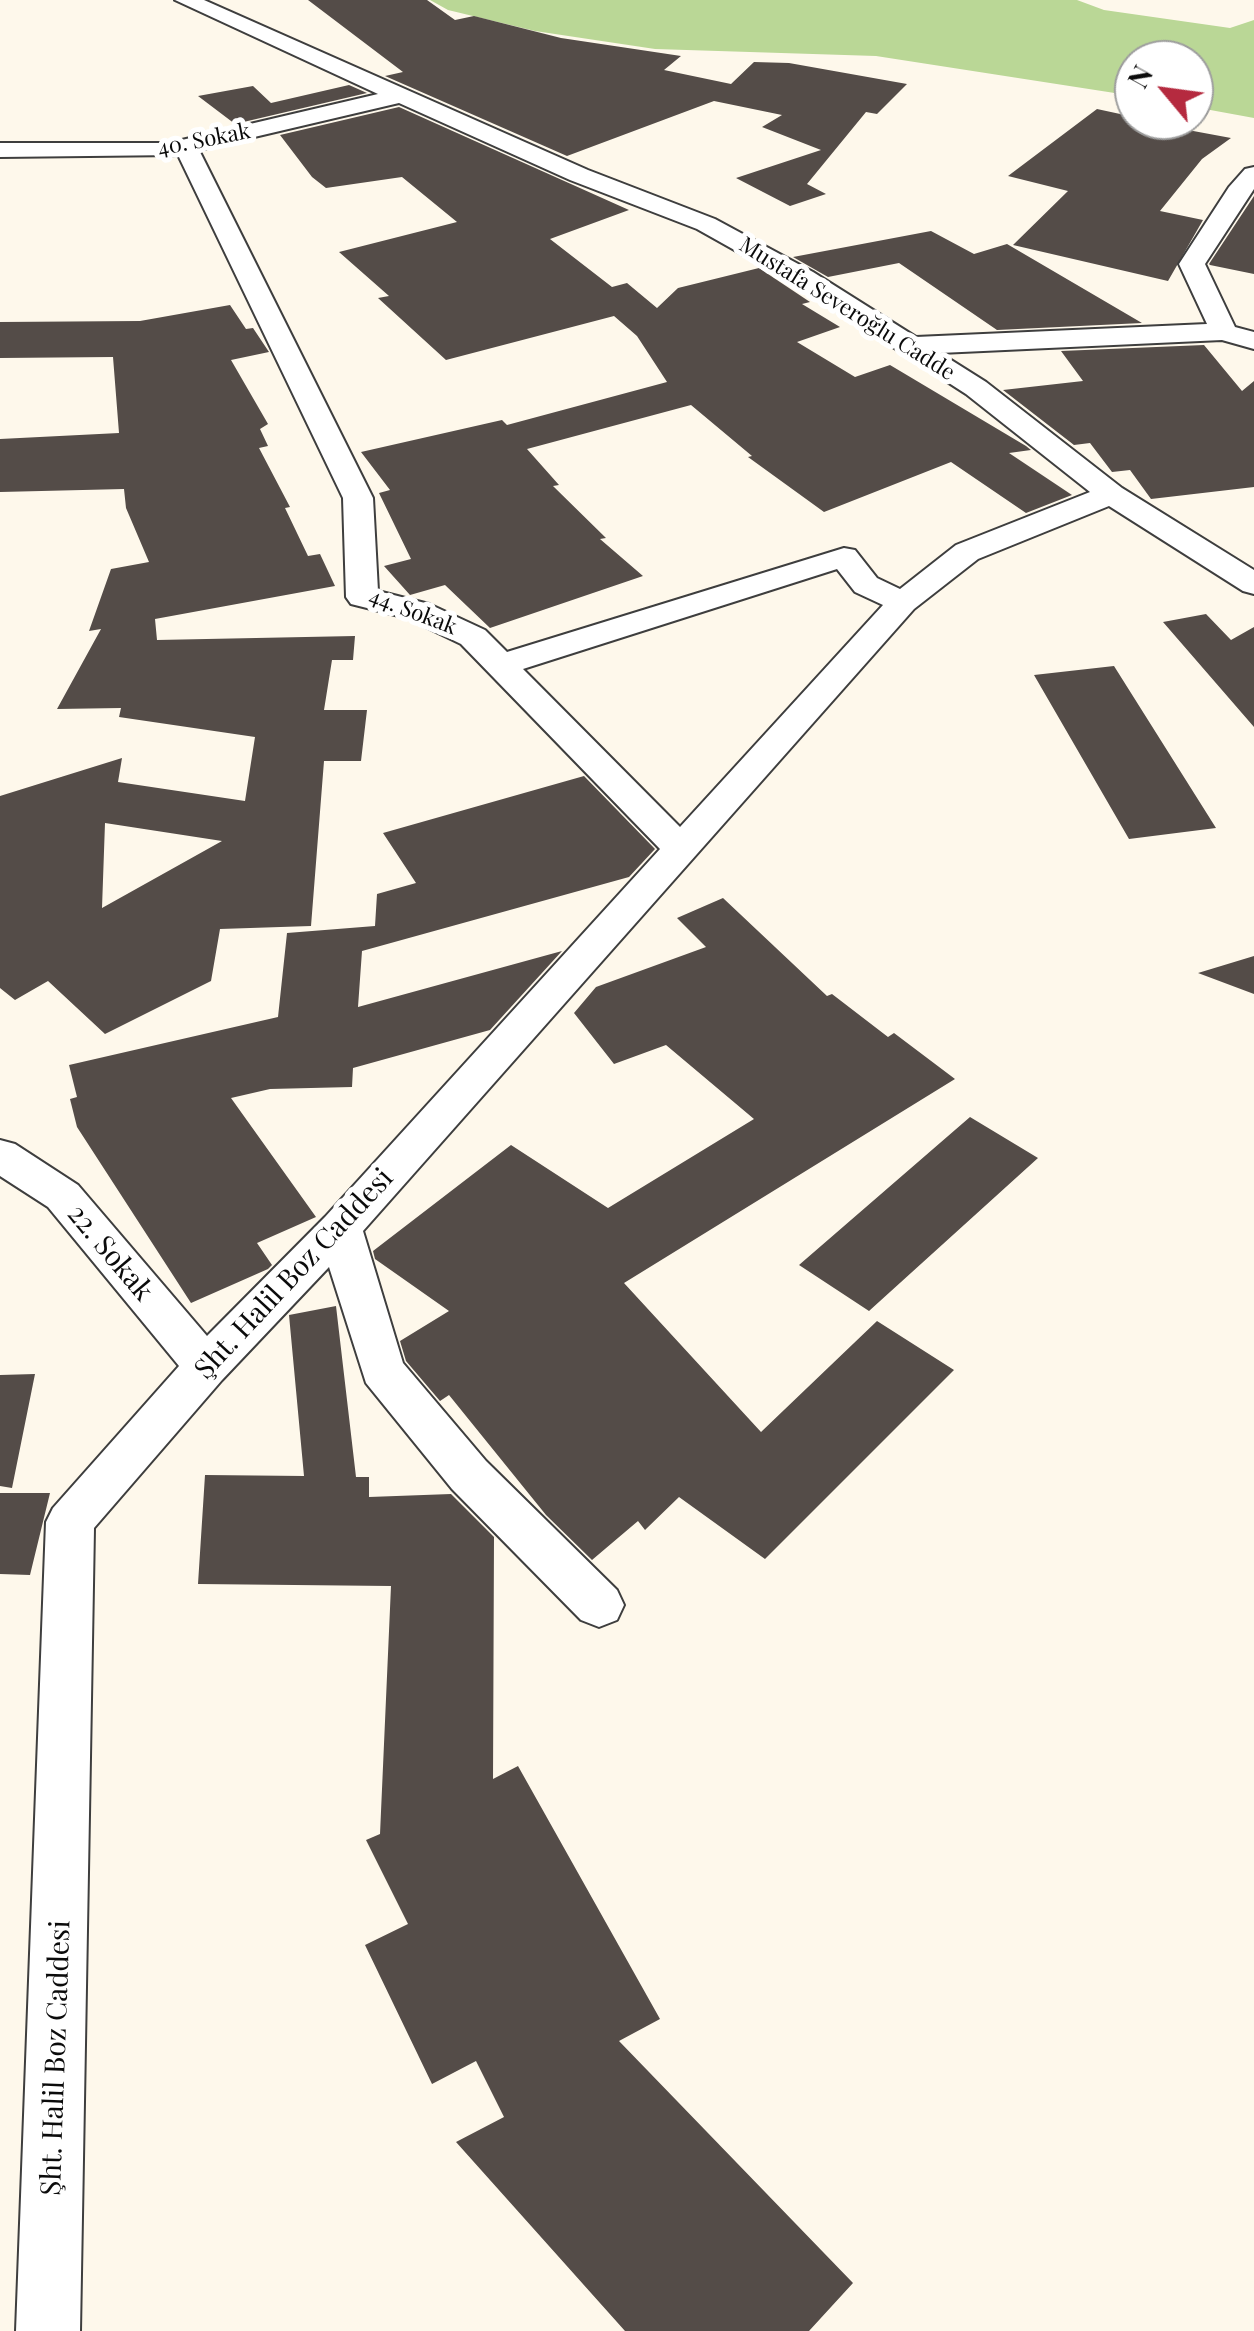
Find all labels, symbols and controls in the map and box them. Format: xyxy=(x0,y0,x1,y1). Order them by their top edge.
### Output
north arrow xyxy=(1114,40,1214,140)
text: N xyxy=(1118,58,1160,94)
street label: 40. Sokak xyxy=(155,118,253,162)
street label: Mustafa Severoğlu Cadde xyxy=(734,232,960,386)
street label: 44. Sokak xyxy=(366,583,460,641)
street label: Şht. Halil Boz Caddesi xyxy=(188,1162,400,1386)
street label: 22. Sokak xyxy=(60,1198,160,1308)
street label: Şht. Halil Boz Caddesi xyxy=(34,1920,78,2196)

